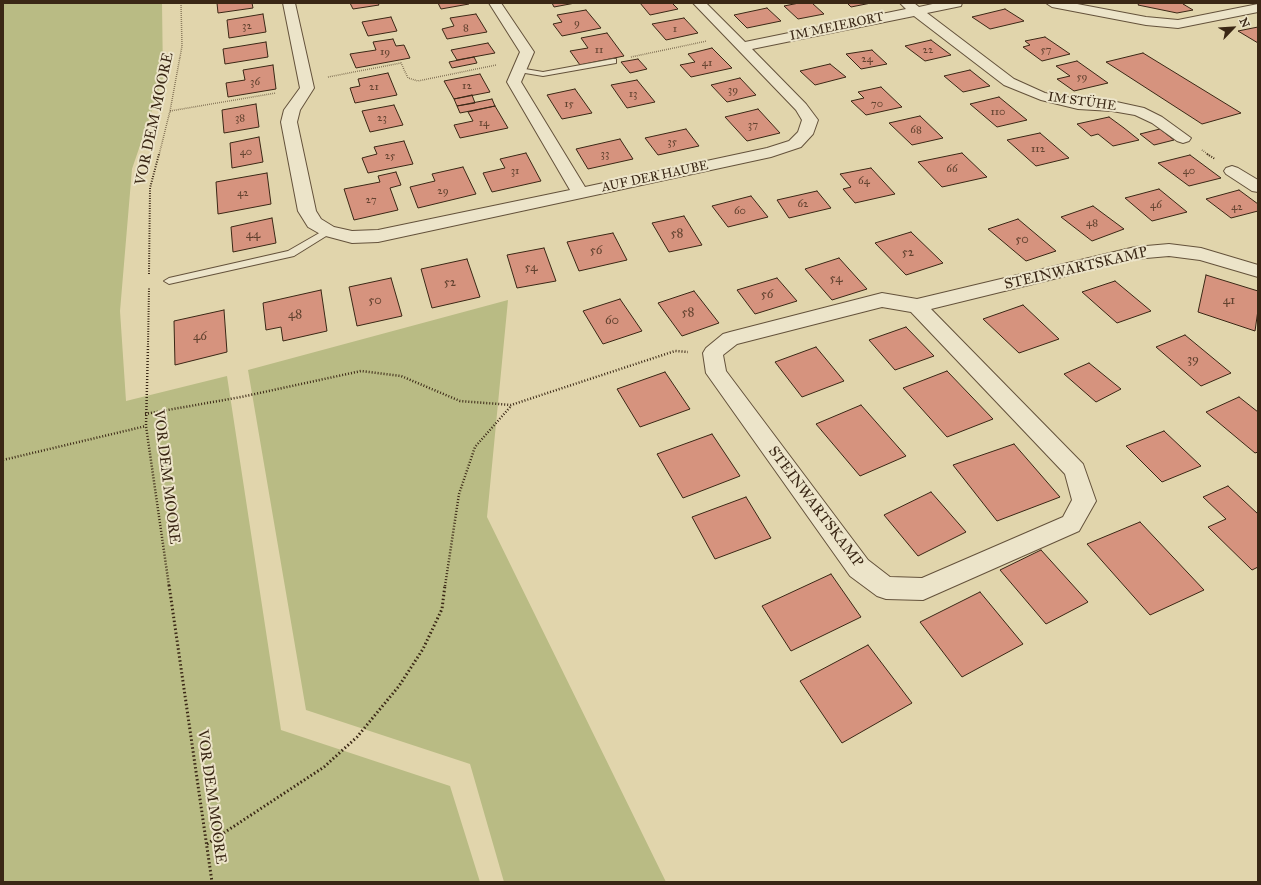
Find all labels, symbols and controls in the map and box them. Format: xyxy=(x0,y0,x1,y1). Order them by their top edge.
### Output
north arrow xyxy=(1213,8,1253,48)
street label: IM MEIERORT xyxy=(788,9,886,45)
house number: 9 xyxy=(574,16,580,30)
text: N xyxy=(1236,16,1252,30)
house number: 32 xyxy=(242,19,252,33)
house number: 8 xyxy=(463,21,469,35)
house number: 1 xyxy=(673,22,677,36)
house number: 11 xyxy=(595,43,603,57)
house number: 22 xyxy=(923,43,933,57)
house number: 57 xyxy=(1041,43,1051,57)
house number: 19 xyxy=(380,45,390,59)
street label: VOR DEM MOORE xyxy=(132,51,178,187)
house number: 24 xyxy=(861,52,873,66)
house number: 41 xyxy=(702,56,712,70)
house number: 59 xyxy=(1076,70,1088,84)
house number: 36 xyxy=(250,75,260,89)
house number: 12 xyxy=(462,79,472,93)
house number: 21 xyxy=(369,80,379,94)
house number: 39 xyxy=(728,83,738,97)
house number: 13 xyxy=(629,87,637,101)
street label: IM STÜHE xyxy=(1047,89,1117,115)
house number: 15 xyxy=(564,97,574,111)
house number: 70 xyxy=(871,97,883,111)
house number: 110 xyxy=(990,105,1006,119)
house number: 38 xyxy=(235,111,245,125)
house number: 23 xyxy=(377,111,387,125)
house number: 14 xyxy=(479,116,489,130)
house number: 37 xyxy=(748,118,758,132)
house number: 68 xyxy=(910,123,922,137)
house number: 35 xyxy=(667,135,677,149)
house number: 112 xyxy=(1031,142,1045,156)
house number: 40 xyxy=(240,145,252,159)
house number: 33 xyxy=(601,147,609,161)
house number: 25 xyxy=(385,149,395,163)
street label: AUF DER HAUBE xyxy=(600,158,710,196)
house number: 66 xyxy=(946,162,958,176)
house number: 31 xyxy=(511,164,519,178)
house number: 40 xyxy=(1183,164,1195,178)
house number: 64 xyxy=(858,174,870,188)
house number: 29 xyxy=(437,184,449,198)
house number: 42 xyxy=(237,186,249,200)
house number: 27 xyxy=(366,193,376,207)
house number: 62 xyxy=(797,197,809,211)
house number: 46 xyxy=(1150,198,1162,212)
house number: 42 xyxy=(1231,200,1243,214)
house number: 60 xyxy=(734,204,746,218)
house number: 48 xyxy=(1086,216,1098,230)
house number: 58 xyxy=(671,226,683,242)
house number: 44 xyxy=(246,227,260,243)
house number: 50 xyxy=(1015,232,1029,248)
house number: 56 xyxy=(590,243,602,259)
street label: STEINWARTSKAMP xyxy=(1003,244,1149,294)
house number: 52 xyxy=(902,245,914,261)
house number: 54 xyxy=(525,260,537,276)
house number: 54 xyxy=(830,271,842,287)
house number: 52 xyxy=(444,275,456,291)
house number: 56 xyxy=(761,287,773,303)
house number: 50 xyxy=(368,293,382,309)
house number: 41 xyxy=(1223,293,1235,309)
house number: 58 xyxy=(682,305,694,321)
house number: 48 xyxy=(288,307,302,323)
house number: 60 xyxy=(605,313,619,329)
house number: 46 xyxy=(193,329,207,345)
house number: 39 xyxy=(1187,352,1199,368)
street label: VOR DEM MOORE xyxy=(149,409,183,545)
street label: STEINWARTSKAMP xyxy=(764,443,866,571)
street label: VOR DEM MOORE xyxy=(193,729,229,865)

